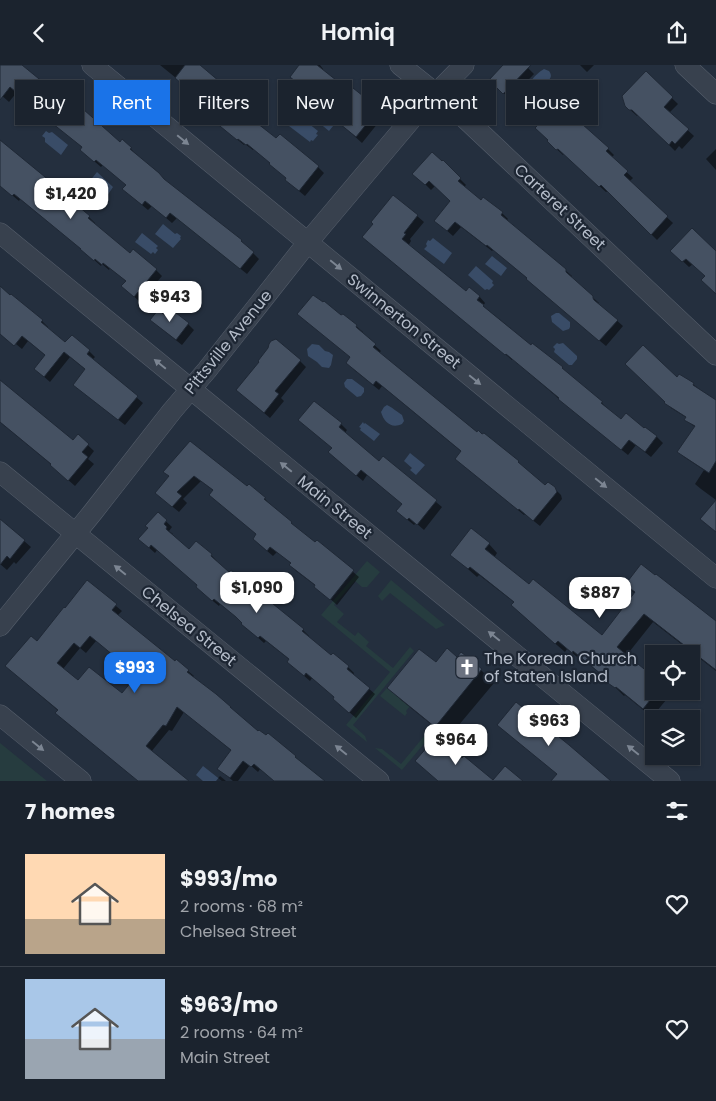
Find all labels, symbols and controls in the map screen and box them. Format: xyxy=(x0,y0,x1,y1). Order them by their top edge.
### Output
text: Homiq xyxy=(321,17,395,48)
icon: back xyxy=(25,19,53,47)
icon: share xyxy=(663,19,691,47)
chip: Buy xyxy=(15,80,84,125)
chip: Rent xyxy=(94,80,170,125)
chip: Filters xyxy=(180,80,268,125)
chip: New xyxy=(278,80,352,125)
chip: Apartment xyxy=(362,80,496,125)
chip: House xyxy=(506,80,598,125)
one-way arrow xyxy=(177,135,190,146)
street label: Carteret Street xyxy=(509,158,611,256)
pin: $1,420 xyxy=(30,177,112,220)
text: $1,420 xyxy=(45,182,97,205)
one-way arrow xyxy=(329,260,342,271)
street label: Swinnerton Street xyxy=(342,268,466,374)
pin: $943 xyxy=(140,281,200,323)
text: $943 xyxy=(150,285,190,308)
street label: Pittsville Avenue xyxy=(179,285,277,399)
one-way arrow xyxy=(154,359,167,370)
one-way arrow xyxy=(468,374,481,385)
one-way arrow xyxy=(280,461,293,472)
street label: Main Street xyxy=(293,470,377,544)
one-way arrow xyxy=(594,478,607,489)
one-way arrow xyxy=(114,564,127,575)
pin: $1,090 xyxy=(216,571,298,614)
text: $1,090 xyxy=(231,576,283,599)
pin: $887 xyxy=(570,577,630,619)
street label: Chelsea Street xyxy=(136,580,242,672)
text: $887 xyxy=(580,581,620,604)
one-way arrow xyxy=(487,630,500,641)
map controls xyxy=(645,645,700,765)
button: locate xyxy=(645,645,700,700)
place label: The Korean Church of Staten Island xyxy=(484,647,637,688)
pin: $993 xyxy=(105,651,165,694)
church icon: The Korean Church of Staten Island xyxy=(454,654,480,680)
text: $993 xyxy=(115,656,155,679)
pin: $963 xyxy=(519,705,579,747)
text: $963 xyxy=(529,709,569,732)
button: layers xyxy=(645,710,700,765)
pin: $964 xyxy=(426,723,486,766)
text: $964 xyxy=(435,728,477,751)
one-way arrow xyxy=(31,740,44,751)
one-way arrow xyxy=(335,745,348,756)
one-way arrow xyxy=(627,745,640,756)
text: 7 homes xyxy=(25,797,115,826)
icon: filters xyxy=(663,797,691,825)
text: $993/mo xyxy=(180,864,277,893)
icon: home xyxy=(65,874,125,934)
icon: heart xyxy=(663,890,691,918)
text: 2 rooms · 68 m² xyxy=(180,895,303,918)
text: Chelsea Street xyxy=(180,920,297,943)
text: $963/mo xyxy=(180,990,278,1019)
icon: home xyxy=(65,999,125,1059)
icon: heart xyxy=(663,1015,691,1043)
text: 2 rooms · 64 m² xyxy=(180,1021,303,1044)
text: Main Street xyxy=(180,1046,270,1069)

